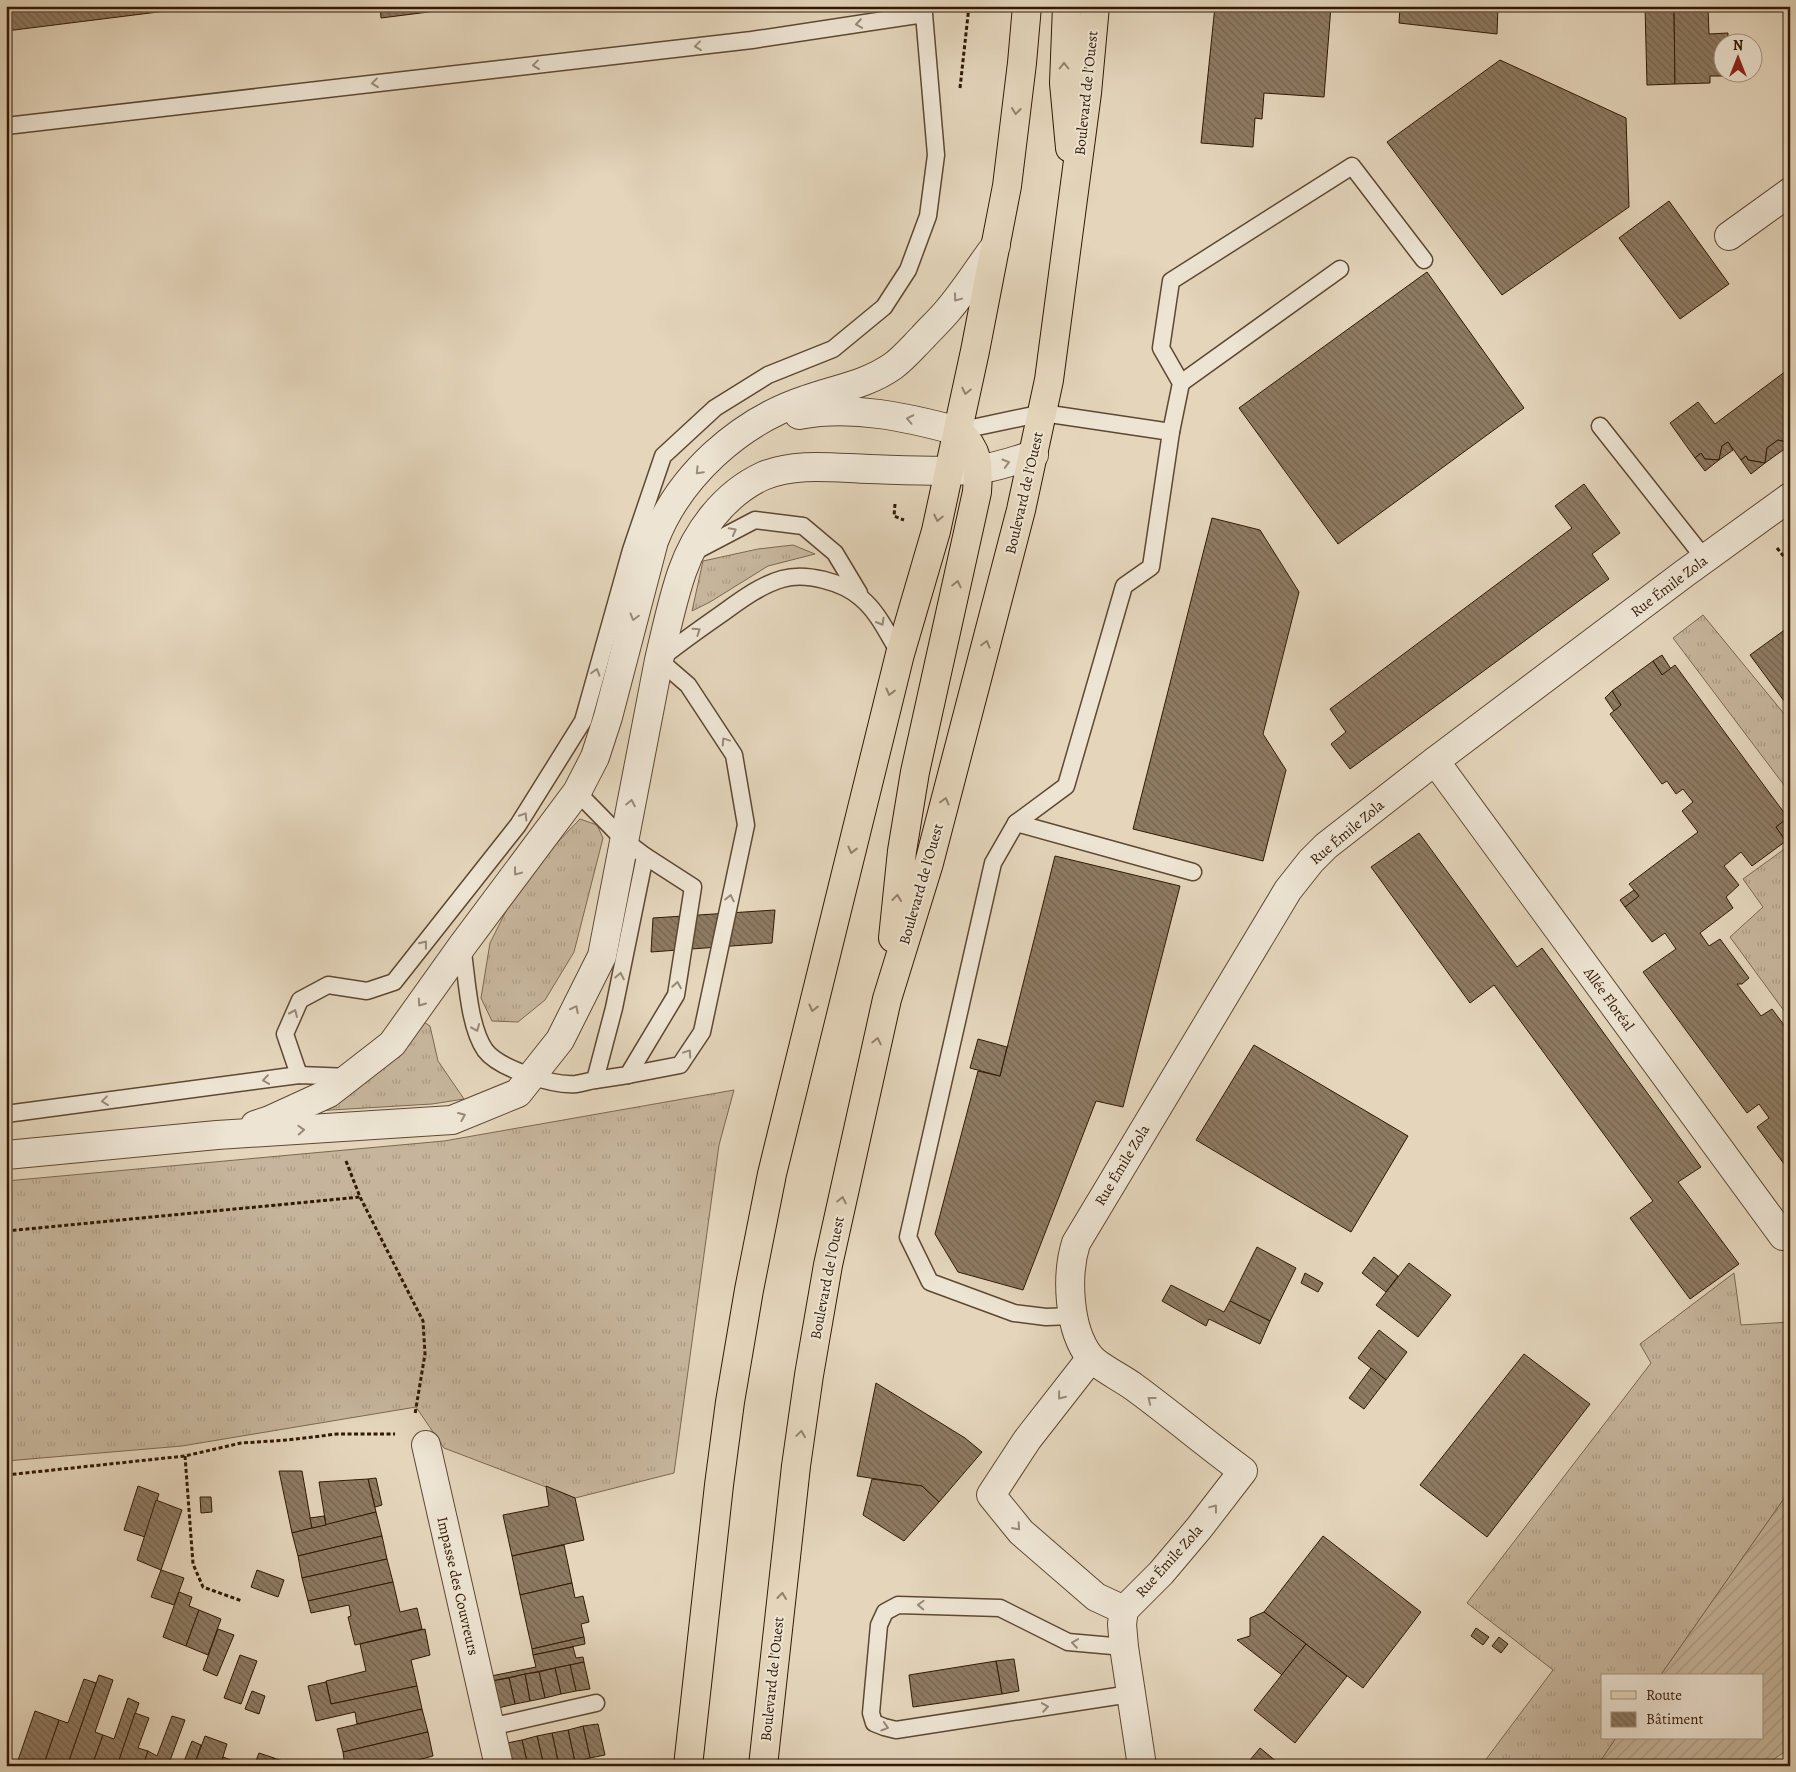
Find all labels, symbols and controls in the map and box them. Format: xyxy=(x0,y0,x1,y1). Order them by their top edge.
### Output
one-way arrow xyxy=(855,18,863,29)
street label: Boulevard de l'Ouest xyxy=(1070,30,1102,156)
north arrow xyxy=(1714,32,1764,82)
text: N xyxy=(1733,36,1743,55)
one-way arrow xyxy=(694,40,702,51)
one-way arrow xyxy=(532,59,540,70)
one-way arrow xyxy=(1059,62,1069,70)
one-way arrow xyxy=(371,77,379,88)
one-way arrow xyxy=(1011,108,1022,116)
one-way arrow xyxy=(954,292,963,302)
one-way arrow xyxy=(961,387,971,395)
one-way arrow xyxy=(906,414,915,425)
street label: Boulevard de l'Ouest xyxy=(1000,430,1048,556)
one-way arrow xyxy=(1001,458,1010,468)
one-way arrow xyxy=(696,465,705,474)
one-way arrow xyxy=(934,514,944,523)
one-way arrow xyxy=(728,527,737,537)
street label: Rue Émile Zola xyxy=(1627,551,1711,621)
one-way arrow xyxy=(951,580,962,589)
one-way arrow xyxy=(629,612,640,621)
one-way arrow xyxy=(874,616,884,625)
one-way arrow xyxy=(692,628,701,637)
one-way arrow xyxy=(981,640,991,648)
one-way arrow xyxy=(591,668,601,676)
one-way arrow xyxy=(885,687,896,696)
one-way arrow xyxy=(722,737,731,747)
street label: Rue Émile Zola xyxy=(1306,795,1388,869)
one-way arrow xyxy=(939,796,950,805)
one-way arrow xyxy=(626,799,636,807)
one-way arrow xyxy=(518,812,528,821)
street label: Boulevard de l'Ouest xyxy=(894,821,948,947)
one-way arrow xyxy=(847,845,858,854)
one-way arrow xyxy=(515,866,523,875)
one-way arrow xyxy=(725,894,735,903)
one-way arrow xyxy=(891,894,902,902)
one-way arrow xyxy=(419,941,427,950)
street label: Allée Floréal xyxy=(1579,962,1639,1035)
one-way arrow xyxy=(615,971,625,980)
one-way arrow xyxy=(672,981,682,989)
one-way arrow xyxy=(418,997,427,1007)
one-way arrow xyxy=(808,1003,819,1012)
one-way arrow xyxy=(569,1005,580,1014)
one-way arrow xyxy=(288,1009,299,1018)
one-way arrow xyxy=(470,1023,481,1032)
one-way arrow xyxy=(871,1037,882,1046)
one-way arrow xyxy=(682,1050,691,1059)
one-way arrow xyxy=(262,1074,270,1085)
one-way arrow xyxy=(101,1095,109,1106)
one-way arrow xyxy=(457,1112,466,1123)
street label: Rue Émile Zola xyxy=(1090,1121,1154,1209)
one-way arrow xyxy=(297,1124,305,1135)
one-way arrow xyxy=(836,1196,847,1204)
street label: Boulevard de l'Ouest xyxy=(805,1215,849,1341)
one-way arrow xyxy=(1058,1390,1066,1399)
one-way arrow xyxy=(1147,1397,1157,1406)
one-way arrow xyxy=(795,1430,805,1438)
one-way arrow xyxy=(1209,1505,1217,1514)
street label: Impasse des Couvreurs xyxy=(432,1515,484,1657)
street label: Rue Émile Zola xyxy=(1131,1520,1207,1602)
one-way arrow xyxy=(1012,1521,1021,1530)
one-way arrow xyxy=(776,1591,787,1599)
one-way arrow xyxy=(917,1600,925,1611)
street label: Boulevard de l'Ouest xyxy=(756,1616,788,1742)
one-way arrow xyxy=(1071,1638,1079,1648)
legend xyxy=(1601,1674,1764,1740)
text: Route xyxy=(1646,1685,1682,1705)
one-way arrow xyxy=(1041,1702,1049,1713)
text: Bâtiment xyxy=(1646,1709,1704,1729)
one-way arrow xyxy=(880,1721,889,1731)

